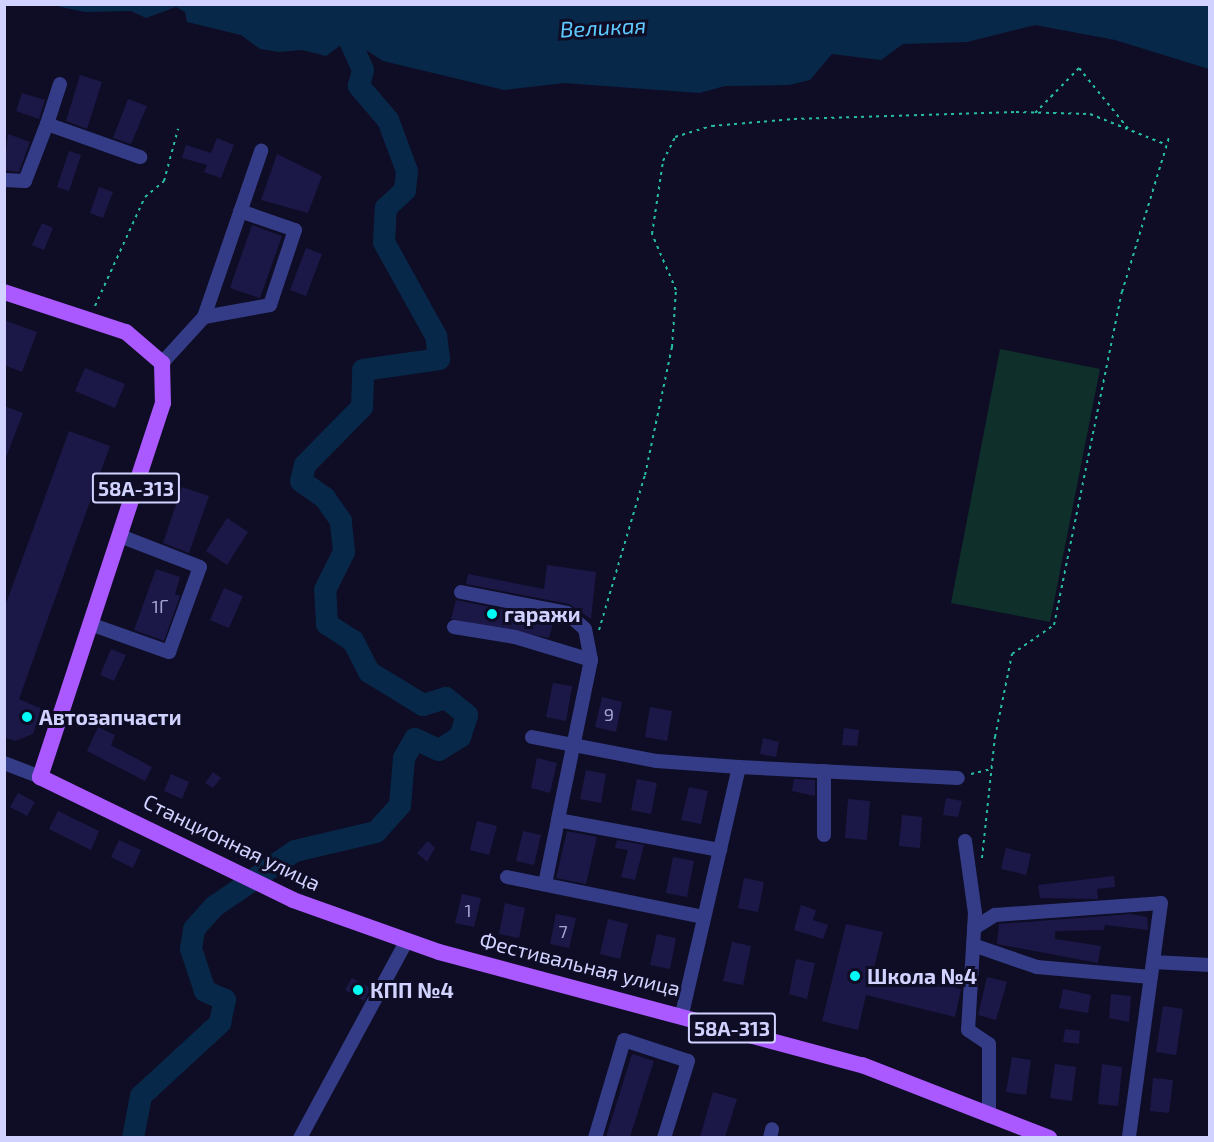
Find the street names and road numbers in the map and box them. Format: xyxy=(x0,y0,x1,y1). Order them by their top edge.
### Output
road number: 58А-313 xyxy=(91,471,181,505)
street label: Станционная улица xyxy=(139,788,325,896)
street label: Фестивальная улица xyxy=(477,927,683,1001)
road number: 58А-313 xyxy=(687,1011,777,1045)

